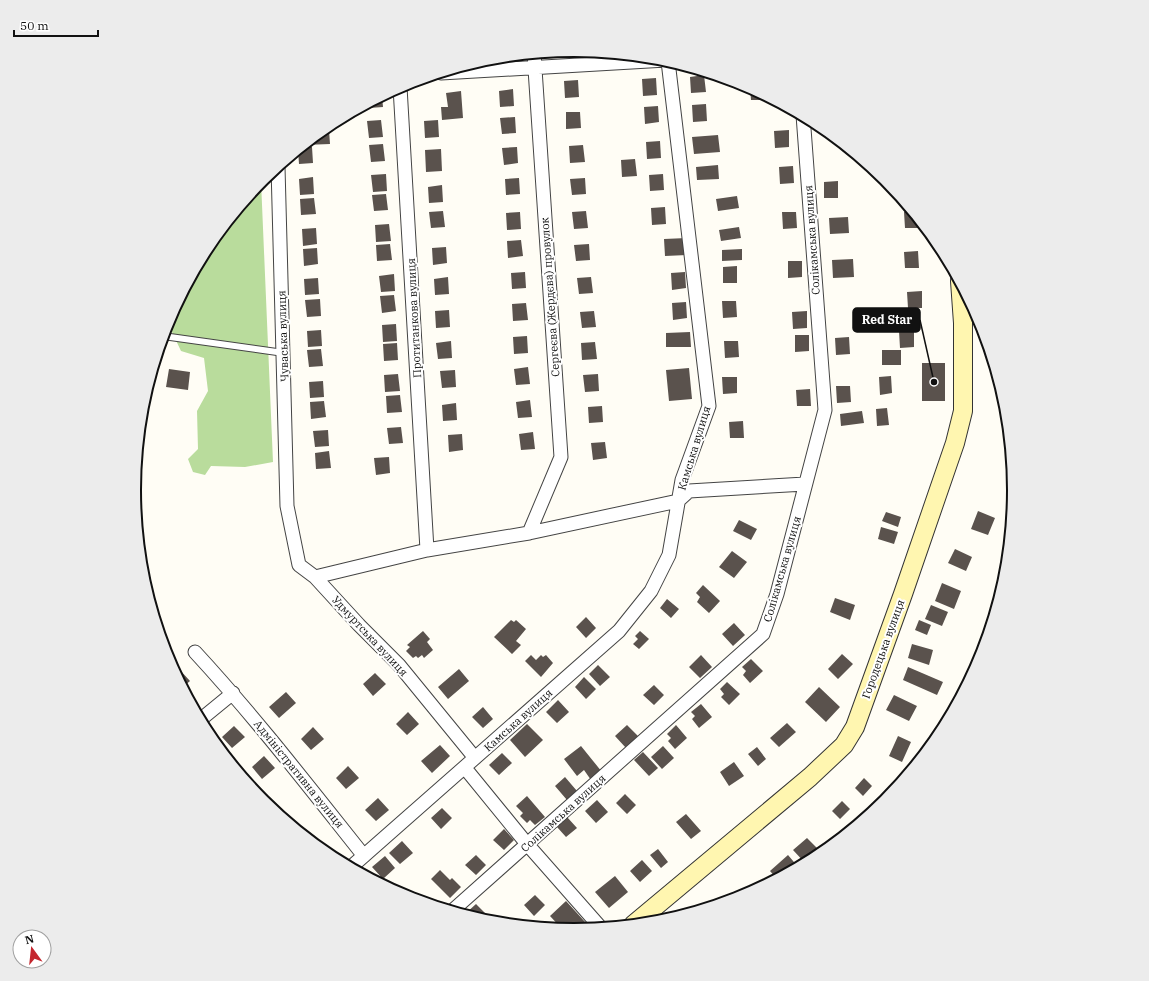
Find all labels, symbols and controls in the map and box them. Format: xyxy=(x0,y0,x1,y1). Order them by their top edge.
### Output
scale bar xyxy=(14,12,98,38)
text: 50 m xyxy=(20,18,49,33)
street label: Солікамська вулиця xyxy=(801,185,823,295)
street label: Сергеєва (Жердєва) провулок xyxy=(537,216,563,377)
street label: Протитанкова вулиця xyxy=(404,258,424,378)
street label: Чуваська вулиця xyxy=(274,290,292,382)
callout: Red Star xyxy=(853,308,920,332)
text: Red Star xyxy=(862,312,912,327)
street label: Камська вулиця xyxy=(675,404,713,492)
street label: Солікамська вулиця xyxy=(760,514,804,624)
street label: Удмуртська вулиця xyxy=(329,593,411,679)
street label: Городецька вулиця xyxy=(859,598,907,700)
street label: Камська вулиця xyxy=(481,686,555,754)
street label: Адміністративна вулиця xyxy=(251,717,347,831)
street label: Солікамська вулиця xyxy=(518,771,608,855)
north arrow xyxy=(12,929,52,969)
text: N xyxy=(23,931,36,947)

